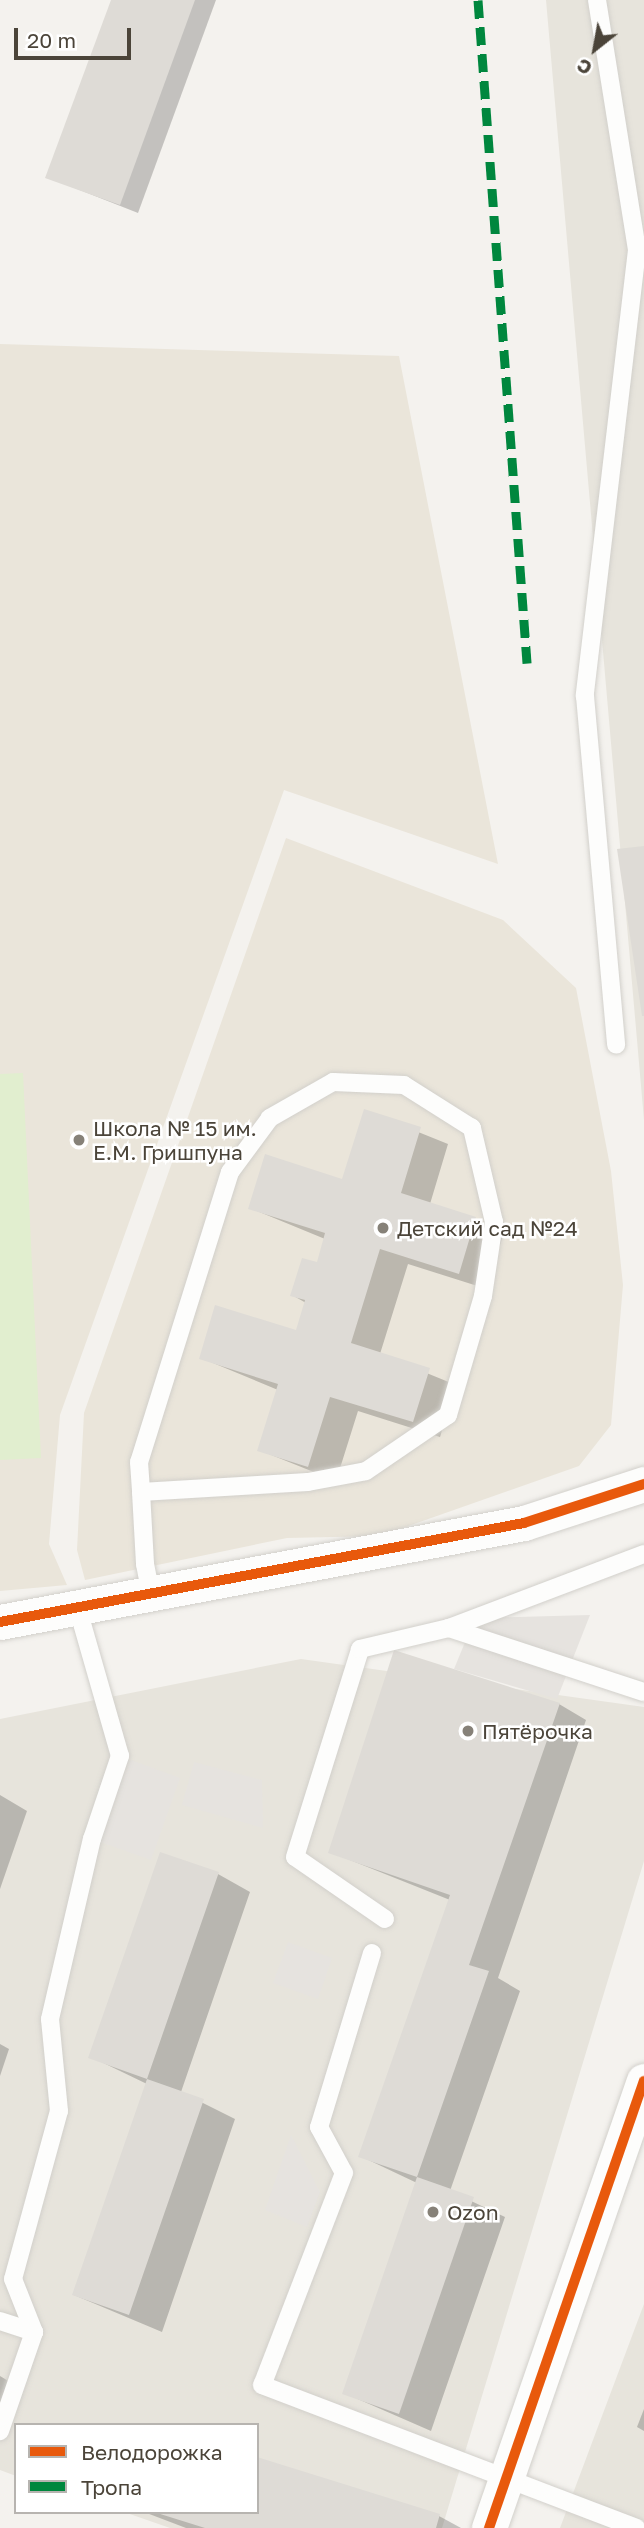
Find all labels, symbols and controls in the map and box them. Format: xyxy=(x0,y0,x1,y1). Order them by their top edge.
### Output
scale bar xyxy=(18,14,135,58)
north arrow xyxy=(560,14,630,84)
text: 20 m xyxy=(27,27,76,53)
text: С xyxy=(572,54,596,81)
place label: Школа № 15 им. Е.М. Гришпуна xyxy=(93,1115,257,1165)
marker: Школа № 15 им. Е.М. Гришпуна xyxy=(71,1132,87,1148)
place label: Детский сад №24 xyxy=(397,1215,578,1241)
marker: Детский сад №24 xyxy=(375,1220,391,1236)
place label: Пятёрочка xyxy=(482,1718,593,1744)
marker: Пятёрочка xyxy=(460,1723,476,1739)
place label: Ozon xyxy=(447,2199,499,2225)
marker: Ozon xyxy=(425,2204,441,2220)
legend xyxy=(14,2423,259,2514)
text: Велодорожка xyxy=(81,2439,223,2465)
text: Тропа xyxy=(81,2474,142,2500)

